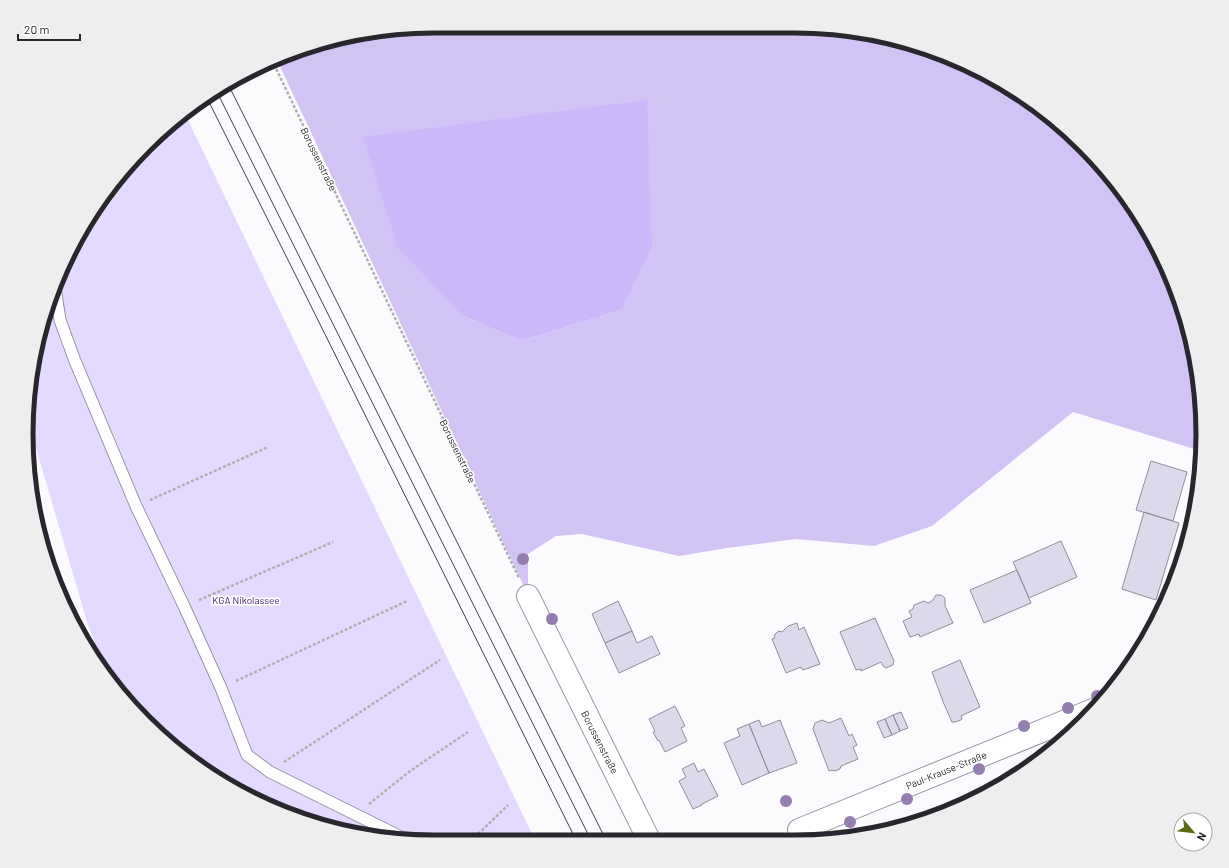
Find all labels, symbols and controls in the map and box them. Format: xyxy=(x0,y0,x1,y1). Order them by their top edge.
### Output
scale bar xyxy=(18,16,80,42)
text: 20 m xyxy=(24,22,50,36)
street label: Borussenstraße xyxy=(298,125,340,193)
street label: Borussenstraße xyxy=(437,417,479,485)
park label: KGA Nikolassee xyxy=(212,594,280,606)
street label: Borussenstraße xyxy=(579,709,621,775)
street label: Paul-Krause-Straße xyxy=(904,748,988,792)
north arrow xyxy=(1173,812,1213,852)
text: N xyxy=(1195,831,1210,843)

